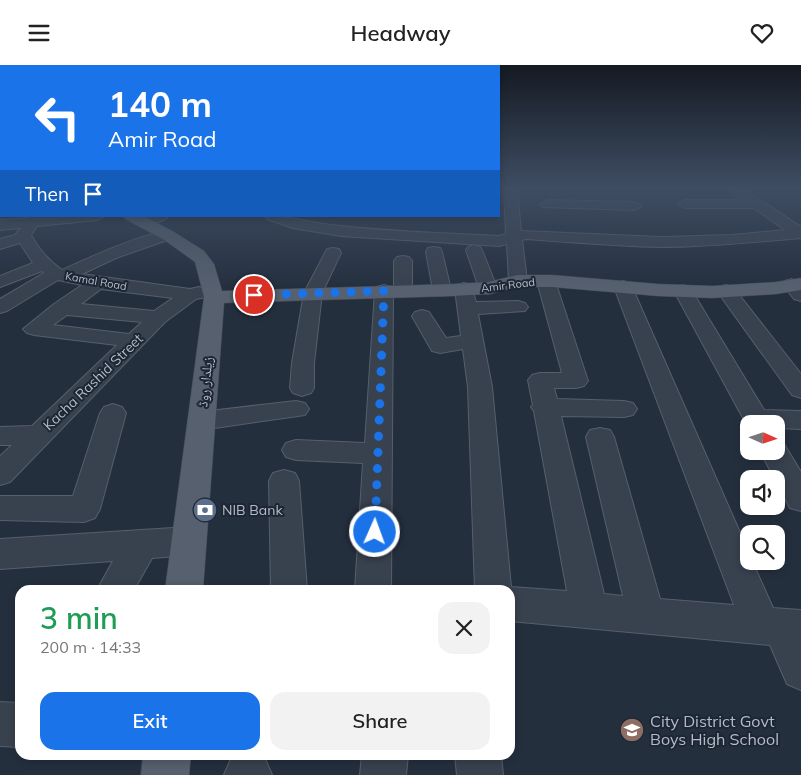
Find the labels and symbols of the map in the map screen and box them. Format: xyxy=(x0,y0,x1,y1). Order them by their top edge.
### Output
street label: Kamal Road xyxy=(64,269,128,293)
pin xyxy=(233,274,275,316)
street label: Amir Road xyxy=(480,275,536,295)
street label: Kacha Rashid Street xyxy=(39,330,147,434)
street label: زیلدار روڈ xyxy=(193,356,217,408)
north arrow xyxy=(740,415,785,460)
bank icon: NIB Bank xyxy=(192,497,218,523)
place label: NIB Bank xyxy=(222,501,283,519)
position arrow xyxy=(348,505,400,557)
place label: City District Govt Boys High School xyxy=(650,711,779,749)
school or university icon: City District Govt Boys High School xyxy=(619,717,645,743)

